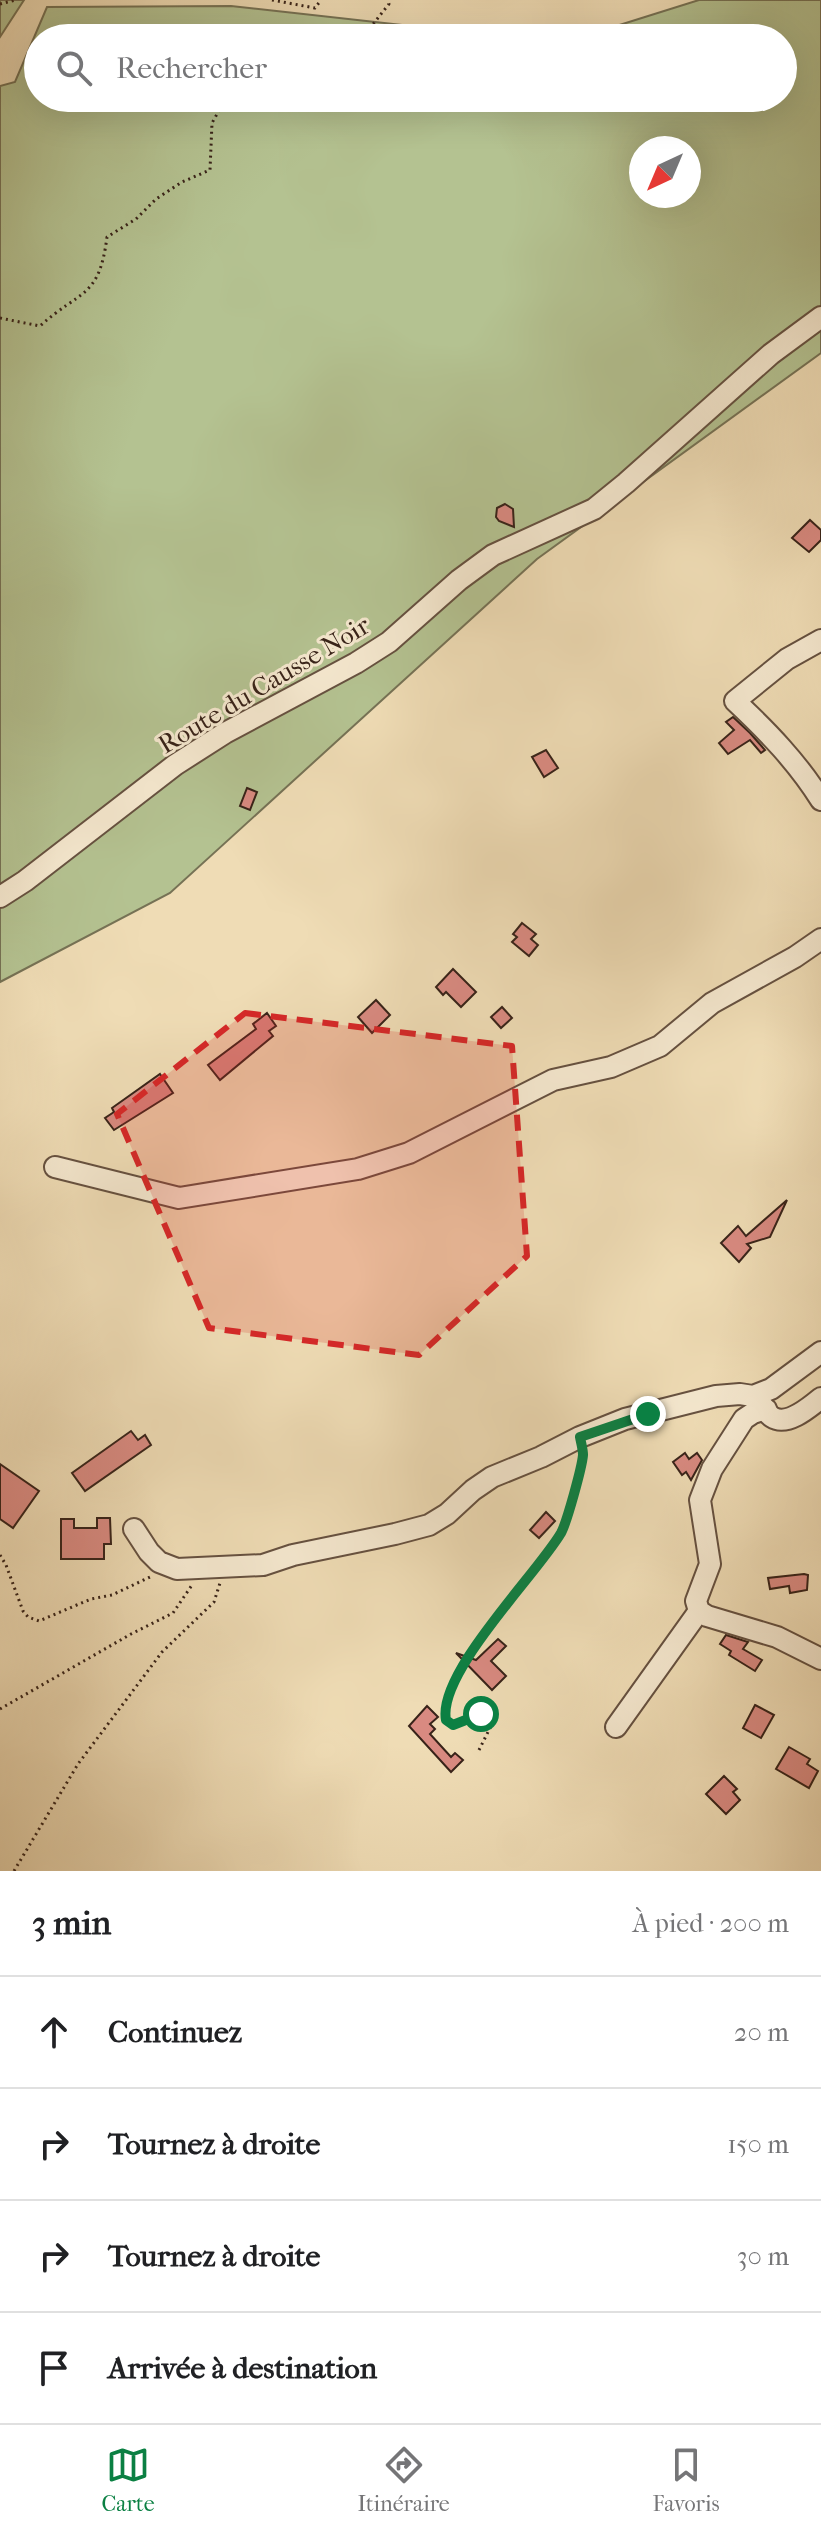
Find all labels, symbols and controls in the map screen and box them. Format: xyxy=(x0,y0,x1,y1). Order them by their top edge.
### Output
search box xyxy=(24,24,797,112)
icon: search xyxy=(52,46,96,90)
text: Rechercher xyxy=(116,51,267,86)
north arrow xyxy=(629,136,701,208)
street label: Route du Causse Noir xyxy=(153,610,375,760)
route end xyxy=(630,1396,666,1432)
route start xyxy=(463,1696,499,1732)
text: 3 min xyxy=(32,1903,111,1943)
text: À pied · 200 m xyxy=(632,1908,789,1939)
icon: ahead xyxy=(32,2010,76,2054)
text: Continuez xyxy=(108,2015,242,2050)
text: 20 m xyxy=(734,2017,789,2048)
icon: right xyxy=(32,2122,76,2166)
text: Tournez à droite xyxy=(108,2127,320,2162)
text: 150 m xyxy=(727,2129,789,2160)
icon: right xyxy=(32,2234,76,2278)
text: Tournez à droite xyxy=(108,2239,320,2274)
text: 30 m xyxy=(737,2241,789,2272)
icon: arrive xyxy=(32,2346,76,2390)
text: Arrivée à destination xyxy=(108,2351,377,2386)
tab: Carte xyxy=(101,2443,155,2517)
tab: Itinéraire xyxy=(357,2443,450,2517)
tab: Favoris xyxy=(653,2443,720,2517)

